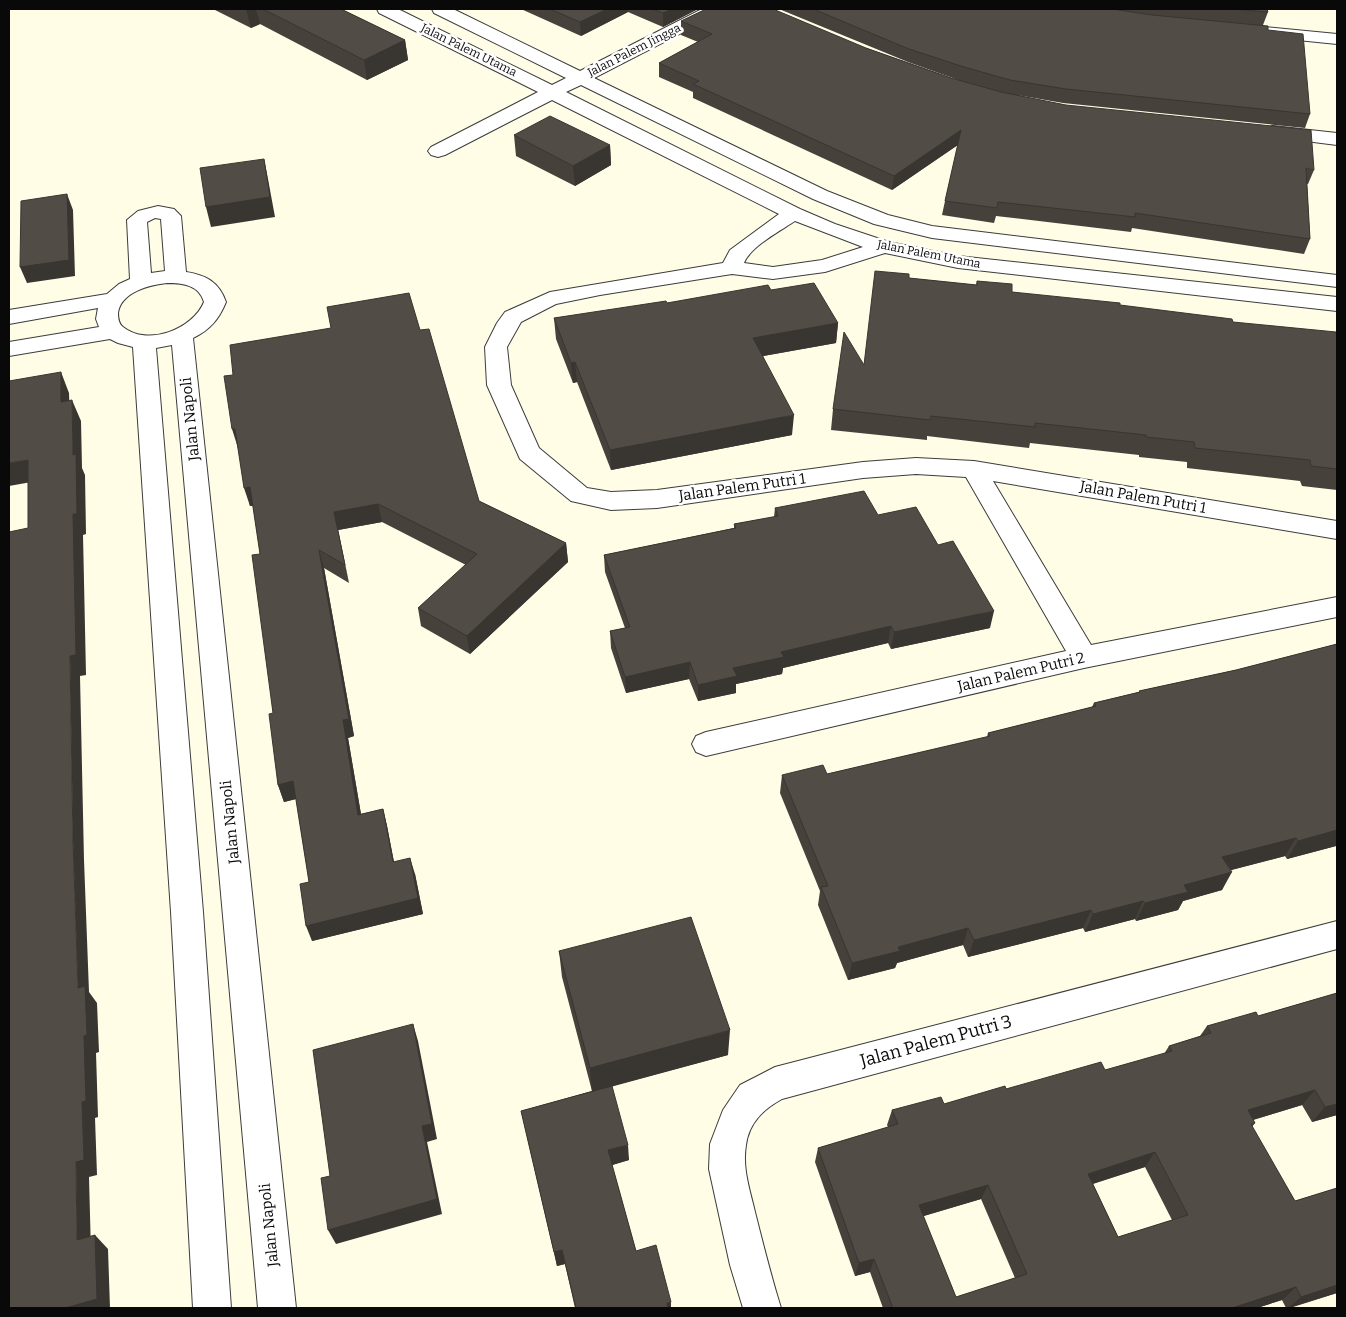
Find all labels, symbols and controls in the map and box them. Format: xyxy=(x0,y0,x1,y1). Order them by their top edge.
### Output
street label: Jalan Palem Utama xyxy=(418,20,520,80)
street label: Jalan Palem Jingga xyxy=(584,20,683,80)
street label: Jalan Palem Utama xyxy=(875,237,982,271)
street label: Jalan Napoli xyxy=(177,376,203,463)
street label: Jalan Palem Putri 1 xyxy=(677,469,806,505)
street label: Jalan Palem Putri 1 xyxy=(1078,477,1207,517)
street label: Jalan Palem Putri 2 xyxy=(955,649,1086,696)
street label: Jalan Napoli xyxy=(217,779,243,866)
street label: Jalan Palem Putri 3 xyxy=(857,1010,1014,1072)
street label: Jalan Napoli xyxy=(256,1182,282,1269)

